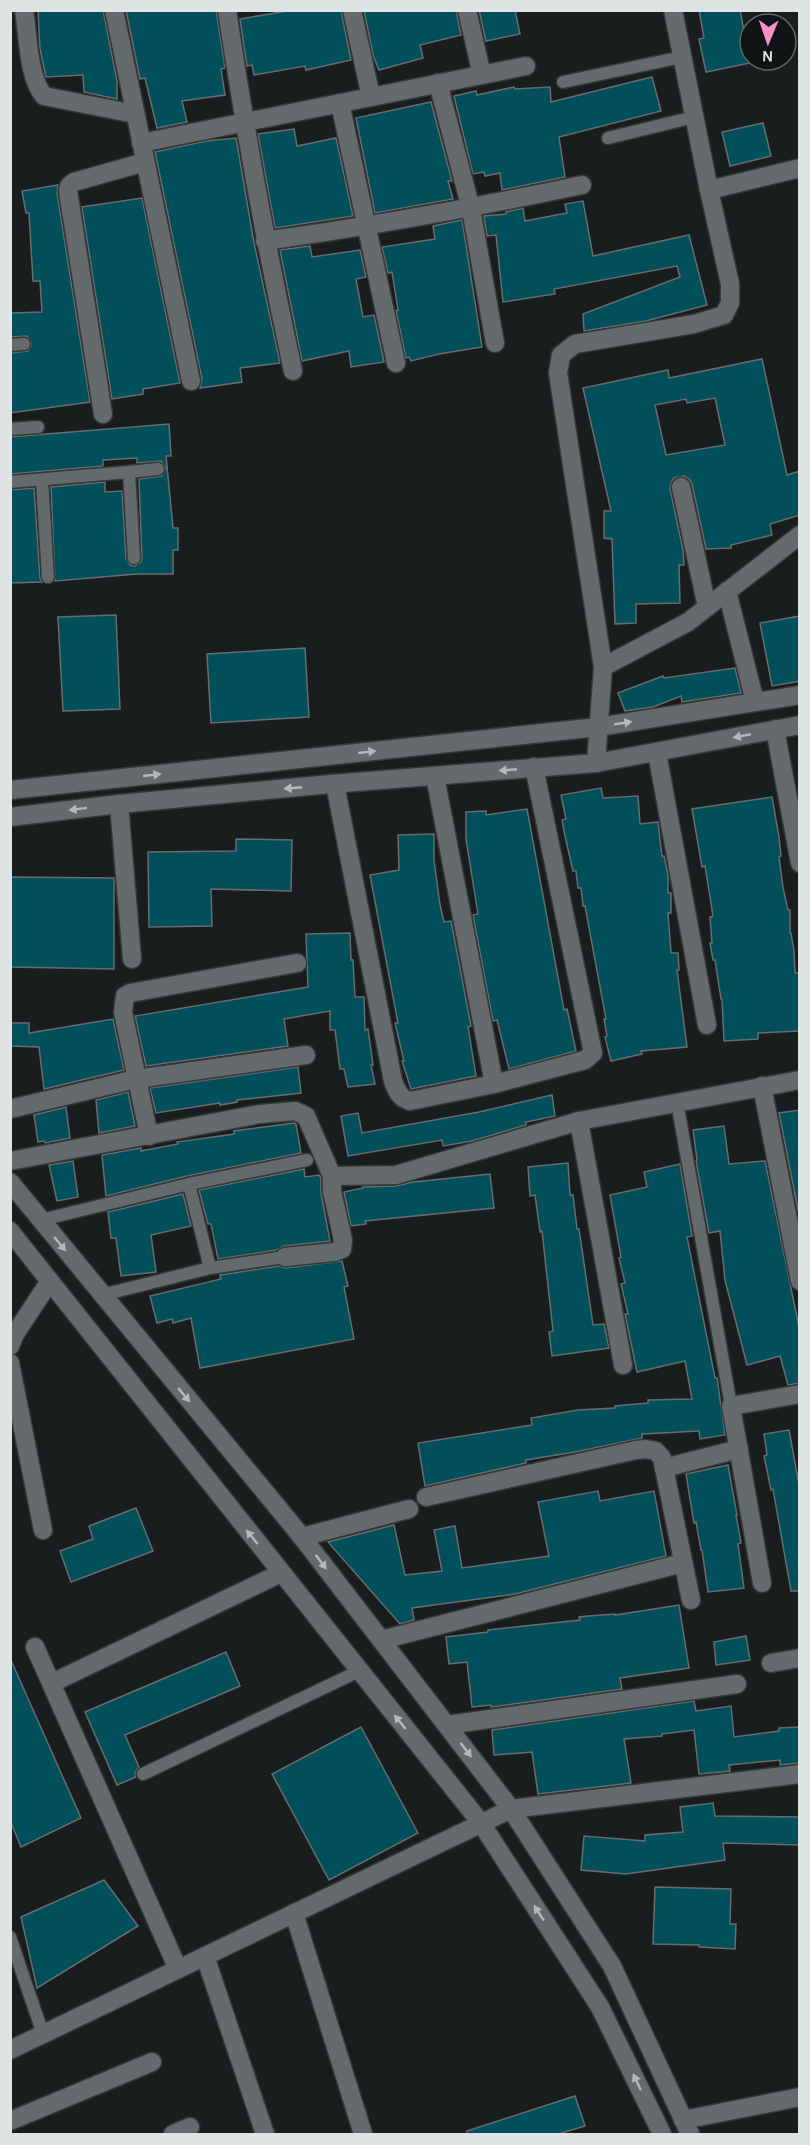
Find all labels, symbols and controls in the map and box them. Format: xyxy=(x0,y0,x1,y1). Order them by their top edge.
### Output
north arrow xyxy=(738,12,798,72)
text: N xyxy=(761,47,774,66)
one-way arrow xyxy=(614,718,633,727)
one-way arrow xyxy=(732,732,751,741)
one-way arrow xyxy=(358,747,377,757)
one-way arrow xyxy=(498,765,517,775)
one-way arrow xyxy=(143,770,162,780)
one-way arrow xyxy=(283,783,302,793)
one-way arrow xyxy=(68,804,87,814)
one-way arrow xyxy=(54,1236,67,1252)
one-way arrow xyxy=(178,1387,191,1403)
one-way arrow xyxy=(247,1529,259,1544)
one-way arrow xyxy=(314,1555,326,1570)
one-way arrow xyxy=(394,1714,407,1730)
one-way arrow xyxy=(459,1742,471,1757)
one-way arrow xyxy=(534,1905,545,1921)
one-way arrow xyxy=(633,2073,642,2090)

